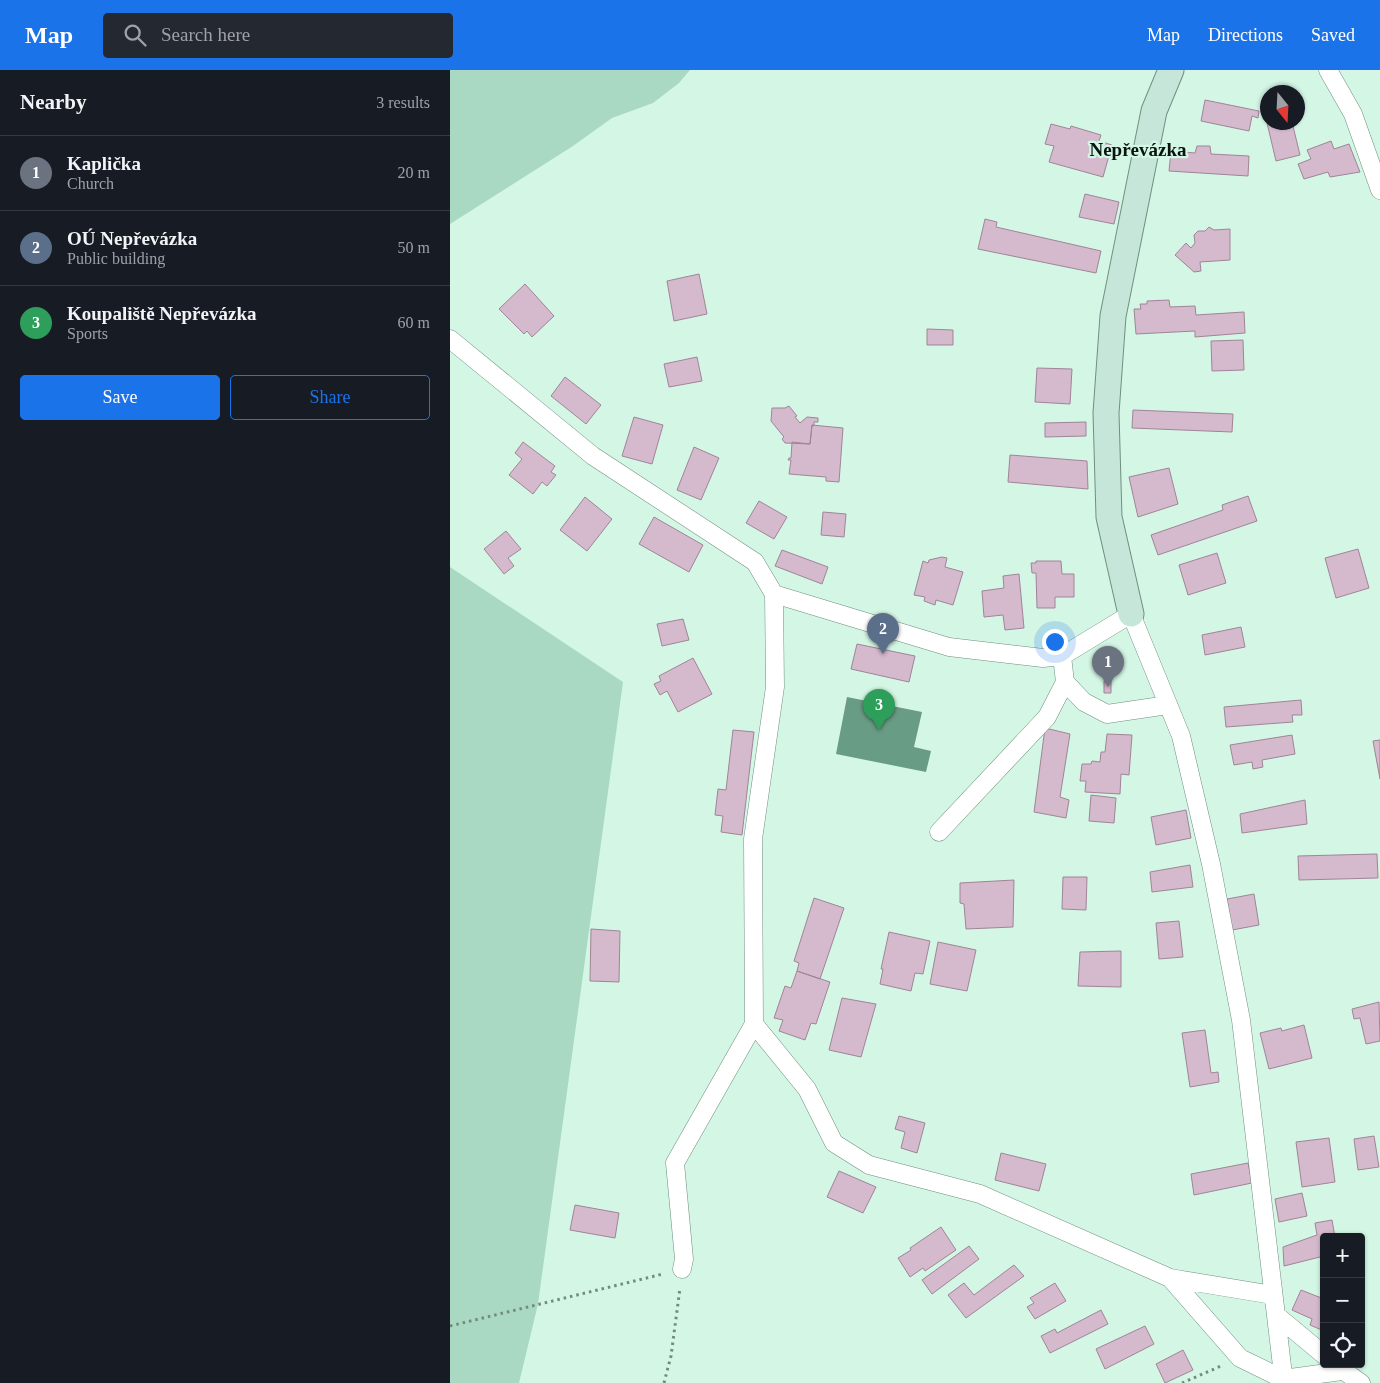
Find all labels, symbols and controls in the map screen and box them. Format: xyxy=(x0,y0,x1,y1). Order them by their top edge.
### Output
search box xyxy=(103,13,453,58)
icon: search xyxy=(121,21,149,49)
text: Map xyxy=(25,22,73,48)
text: Search here xyxy=(161,24,250,45)
text: Map xyxy=(1147,25,1180,45)
text: Directions xyxy=(1208,25,1283,45)
text: Saved xyxy=(1311,25,1355,45)
north arrow xyxy=(1260,85,1305,130)
text: Nearby xyxy=(20,90,87,114)
text: 3 results xyxy=(376,94,430,111)
district label: Nepřevázka xyxy=(1089,139,1187,160)
text: Kaplička xyxy=(67,153,141,174)
text: 1 xyxy=(32,164,40,181)
text: 20 m xyxy=(398,164,430,181)
text: Church xyxy=(67,175,114,192)
text: OÚ Nepřevázka xyxy=(67,228,197,249)
text: 2 xyxy=(32,239,40,256)
text: 50 m xyxy=(398,239,430,256)
text: Public building xyxy=(67,250,165,267)
text: Koupaliště Nepřevázka xyxy=(67,303,256,324)
text: 3 xyxy=(32,314,40,331)
text: 60 m xyxy=(398,314,430,331)
text: Sports xyxy=(67,325,108,342)
button: Save xyxy=(20,375,220,420)
button: Share xyxy=(230,375,430,420)
pin: 2 xyxy=(867,613,899,654)
your location xyxy=(1042,629,1068,655)
pin: 1 xyxy=(1092,646,1124,687)
pin: 3 xyxy=(863,689,895,730)
map controls xyxy=(1320,1233,1365,1368)
button: + xyxy=(1320,1233,1365,1278)
button: − xyxy=(1320,1278,1365,1323)
button: locate xyxy=(1320,1323,1365,1368)

